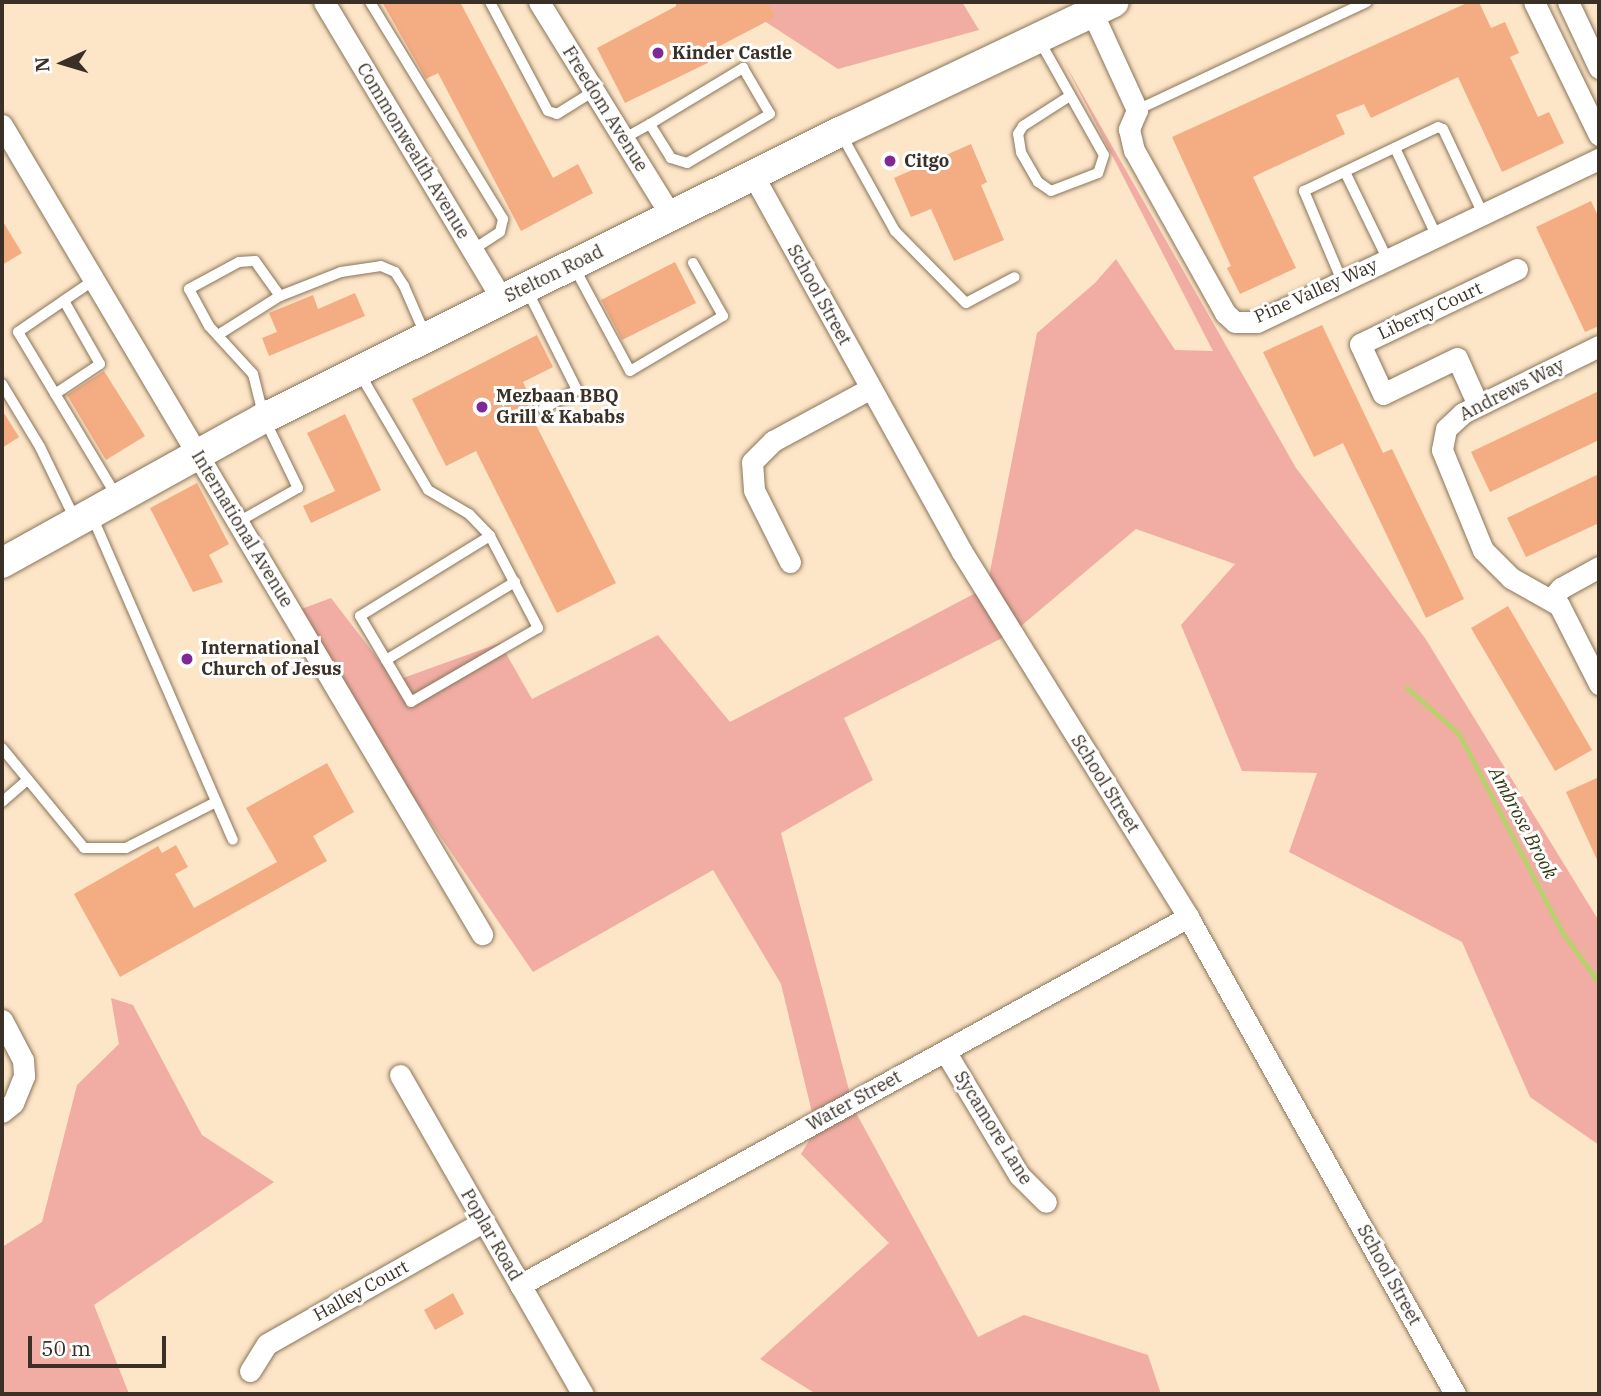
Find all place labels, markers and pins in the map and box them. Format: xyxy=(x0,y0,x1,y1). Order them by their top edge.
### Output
place label: Kinder Castle xyxy=(672,42,792,64)
marker: Kinder Castle xyxy=(650,45,666,61)
place label: Citgo xyxy=(904,150,949,172)
marker: Citgo xyxy=(882,153,898,169)
place label: Mezbaan BBQ Grill & Kababs xyxy=(496,386,625,428)
marker: Mezbaan BBQ Grill & Kababs xyxy=(474,399,490,415)
place label: International Church of Jesus xyxy=(201,638,342,680)
marker: International Church of Jesus xyxy=(179,651,195,667)

